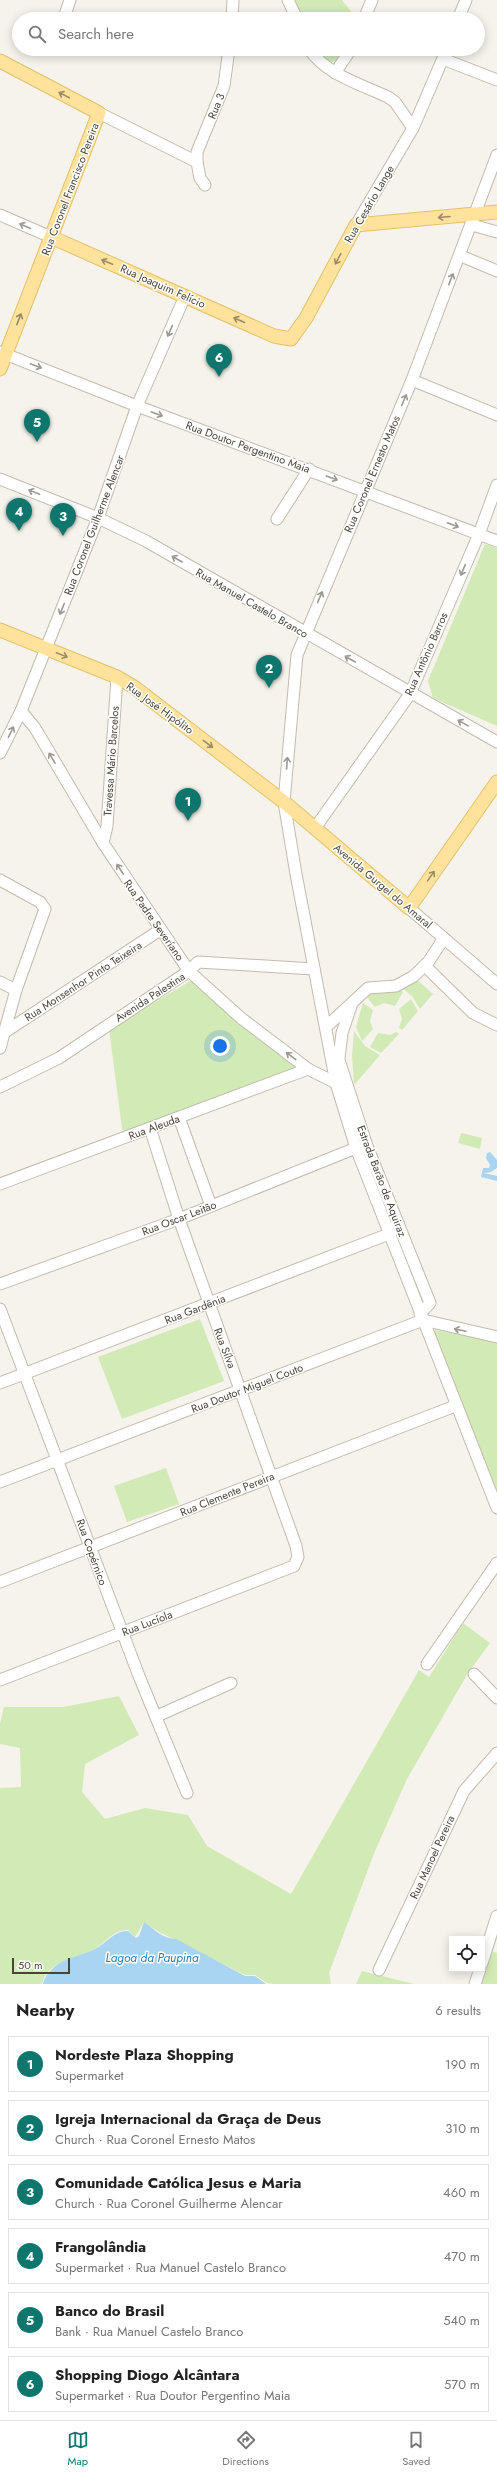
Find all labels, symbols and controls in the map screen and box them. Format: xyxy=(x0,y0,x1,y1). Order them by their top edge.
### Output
search box xyxy=(12,12,485,56)
icon: search xyxy=(26,23,48,45)
text: Search here xyxy=(58,23,134,45)
one-way arrow xyxy=(58,91,70,98)
street label: Rua 3 xyxy=(204,91,228,121)
street label: Rua Coronel Francisco Pereira xyxy=(37,120,103,258)
street label: Rua Cesário Lange xyxy=(340,162,398,246)
one-way arrow xyxy=(438,213,451,220)
one-way arrow xyxy=(20,222,32,229)
one-way arrow xyxy=(334,253,341,265)
one-way arrow xyxy=(101,257,113,265)
street label: Rua Joaquim Felício xyxy=(118,260,208,312)
one-way arrow xyxy=(448,274,456,286)
one-way arrow xyxy=(16,314,23,326)
one-way arrow xyxy=(233,316,245,323)
one-way arrow xyxy=(165,325,173,337)
pin: 6 xyxy=(206,344,232,377)
one-way arrow xyxy=(30,363,42,371)
one-way arrow xyxy=(400,395,408,407)
pin: 5 xyxy=(24,409,50,442)
one-way arrow xyxy=(151,410,163,418)
street label: Rua Coronel Ernesto Matos xyxy=(340,412,404,535)
street label: Rua Doutor Pergentino Maia xyxy=(184,417,312,477)
street label: Rua Coronel Guilherme Alencar xyxy=(60,452,128,597)
one-way arrow xyxy=(325,475,337,483)
one-way arrow xyxy=(28,488,40,496)
pin: 4 xyxy=(6,498,32,531)
pin: 3 xyxy=(50,503,76,536)
one-way arrow xyxy=(447,521,459,529)
one-way arrow xyxy=(171,555,183,563)
street label: Rua Manuel Castelo Branco xyxy=(193,564,311,642)
one-way arrow xyxy=(459,564,466,576)
one-way arrow xyxy=(317,592,324,604)
one-way arrow xyxy=(57,602,65,614)
street label: Rua Antônio Barros xyxy=(401,609,452,698)
one-way arrow xyxy=(56,652,68,659)
pin: 2 xyxy=(256,655,282,688)
one-way arrow xyxy=(344,655,356,663)
street label: Rua José Hipólito xyxy=(123,678,197,738)
street label: Travessa Mário Barcelos xyxy=(99,705,123,817)
one-way arrow xyxy=(457,719,469,727)
one-way arrow xyxy=(8,726,15,738)
one-way arrow xyxy=(203,739,214,748)
one-way arrow xyxy=(48,752,56,764)
one-way arrow xyxy=(284,757,291,770)
pin: 1 xyxy=(175,788,201,821)
street label: Avenida Gurgel do Amaral xyxy=(330,840,436,932)
one-way arrow xyxy=(116,864,124,875)
one-way arrow xyxy=(427,871,435,882)
street label: Rua Padre Severíano xyxy=(120,876,188,964)
street label: Rua Monsenhor Pinto Teixeira xyxy=(21,937,145,1025)
street label: Avenida Palestina xyxy=(112,968,188,1026)
your location xyxy=(210,1036,230,1056)
one-way arrow xyxy=(286,1052,297,1060)
street label: Rua Aleuda xyxy=(126,1110,182,1144)
street label: Estrada Barão de Aquiraz xyxy=(353,1123,411,1239)
street label: Rua Oscar Leitão xyxy=(139,1196,219,1240)
street label: Rua Gardênia xyxy=(162,1290,228,1328)
street label: Rua Sílva xyxy=(210,1325,240,1371)
one-way arrow xyxy=(453,1325,466,1333)
street label: Rua Doutor Miguel Couto xyxy=(189,1359,305,1417)
street label: Rua Clemente Pereira xyxy=(177,1468,277,1520)
street label: Rua Copérnico xyxy=(73,1517,111,1587)
street label: Rua Lucíola xyxy=(119,1606,175,1640)
street label: Rua Manoel Pereira xyxy=(406,1813,458,1901)
map controls xyxy=(449,1936,485,1972)
button: locate xyxy=(449,1936,485,1972)
water label: Lagoa da Paupina xyxy=(105,1949,199,1967)
scale bar xyxy=(12,1956,70,1975)
text: 50 m xyxy=(18,1957,43,1973)
text: Nearby xyxy=(16,1998,74,2022)
text: 6 results xyxy=(435,2001,481,2020)
text: Nordeste Plaza Shopping xyxy=(55,2044,234,2066)
text: 1 xyxy=(27,2055,33,2074)
text: 190 m xyxy=(445,2055,480,2074)
text: Supermarket xyxy=(55,2066,124,2085)
text: Igreja Internacional da Graça de Deus xyxy=(55,2108,321,2130)
text: 2 xyxy=(26,2119,34,2138)
text: 310 m xyxy=(445,2119,480,2138)
text: Church · Rua Coronel Ernesto Matos xyxy=(55,2130,255,2149)
text: Comunidade Católica Jesus e Maria xyxy=(55,2172,301,2194)
text: 3 xyxy=(26,2183,34,2202)
text: 460 m xyxy=(443,2183,480,2202)
text: Church · Rua Coronel Guilherme Alencar xyxy=(55,2194,283,2213)
text: Frangolândia xyxy=(55,2236,146,2258)
text: 4 xyxy=(25,2247,35,2266)
text: 470 m xyxy=(444,2247,480,2266)
text: Supermarket · Rua Manuel Castelo Branco xyxy=(55,2258,286,2277)
text: Banco do Brasil xyxy=(55,2300,164,2322)
text: 5 xyxy=(26,2311,34,2330)
text: 540 m xyxy=(443,2311,480,2330)
text: Bank · Rua Manuel Castelo Branco xyxy=(55,2322,243,2341)
text: Shopping Diogo Alcântara xyxy=(55,2364,240,2386)
text: 6 xyxy=(26,2375,34,2394)
text: 570 m xyxy=(444,2375,480,2394)
text: Supermarket · Rua Doutor Pergentino Maia xyxy=(55,2386,290,2405)
tab: Map xyxy=(67,2429,89,2469)
tab: Directions xyxy=(222,2429,269,2469)
tab: Saved xyxy=(402,2429,430,2469)

